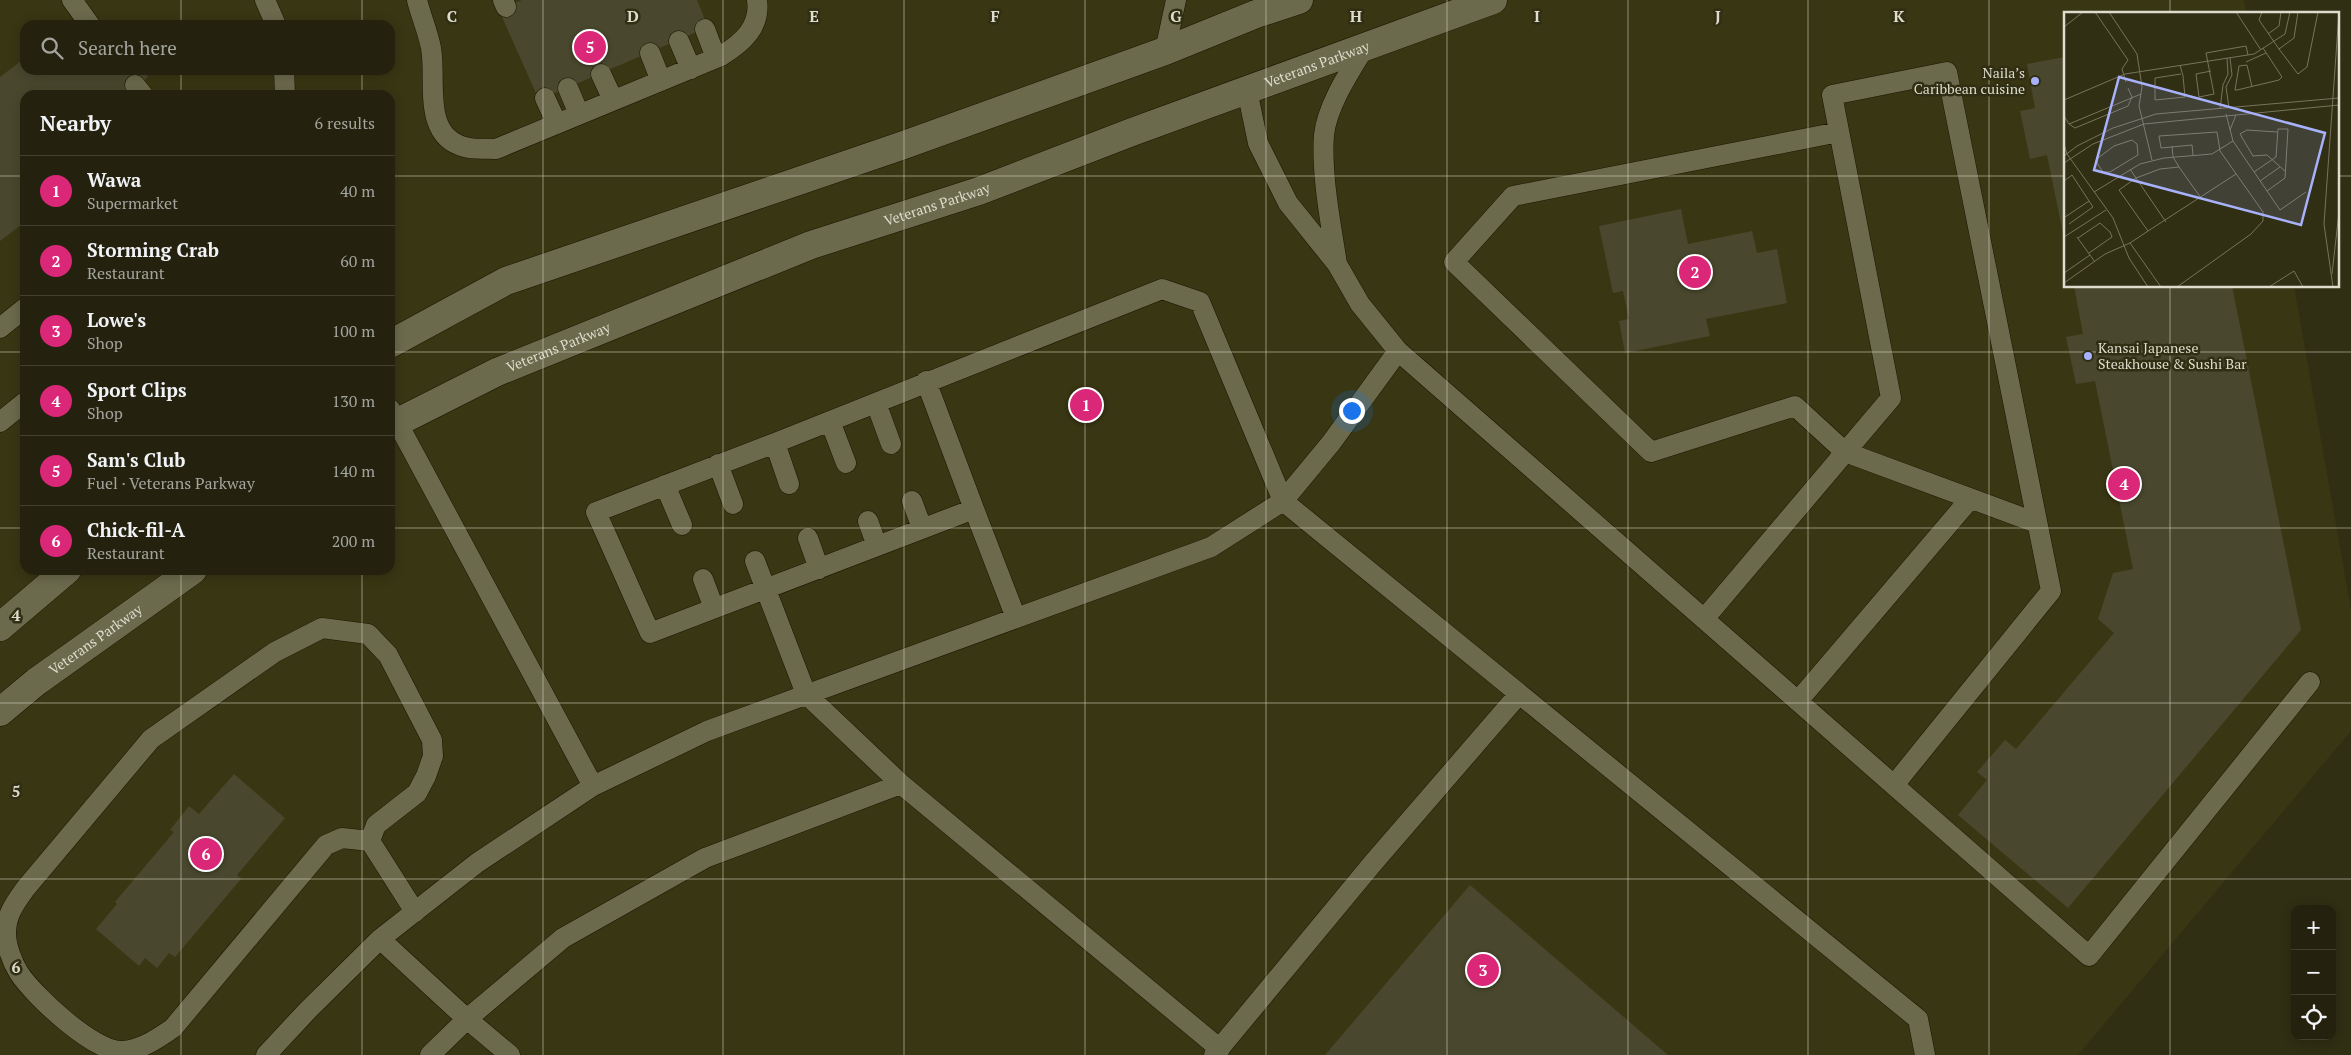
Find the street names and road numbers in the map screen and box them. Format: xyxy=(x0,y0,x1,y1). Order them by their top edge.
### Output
street label: Veterans Parkway xyxy=(1262,36,1373,92)
street label: Veterans Parkway xyxy=(882,177,993,230)
street label: Veterans Parkway xyxy=(503,317,614,376)
street label: Veterans Parkway xyxy=(45,599,146,679)

